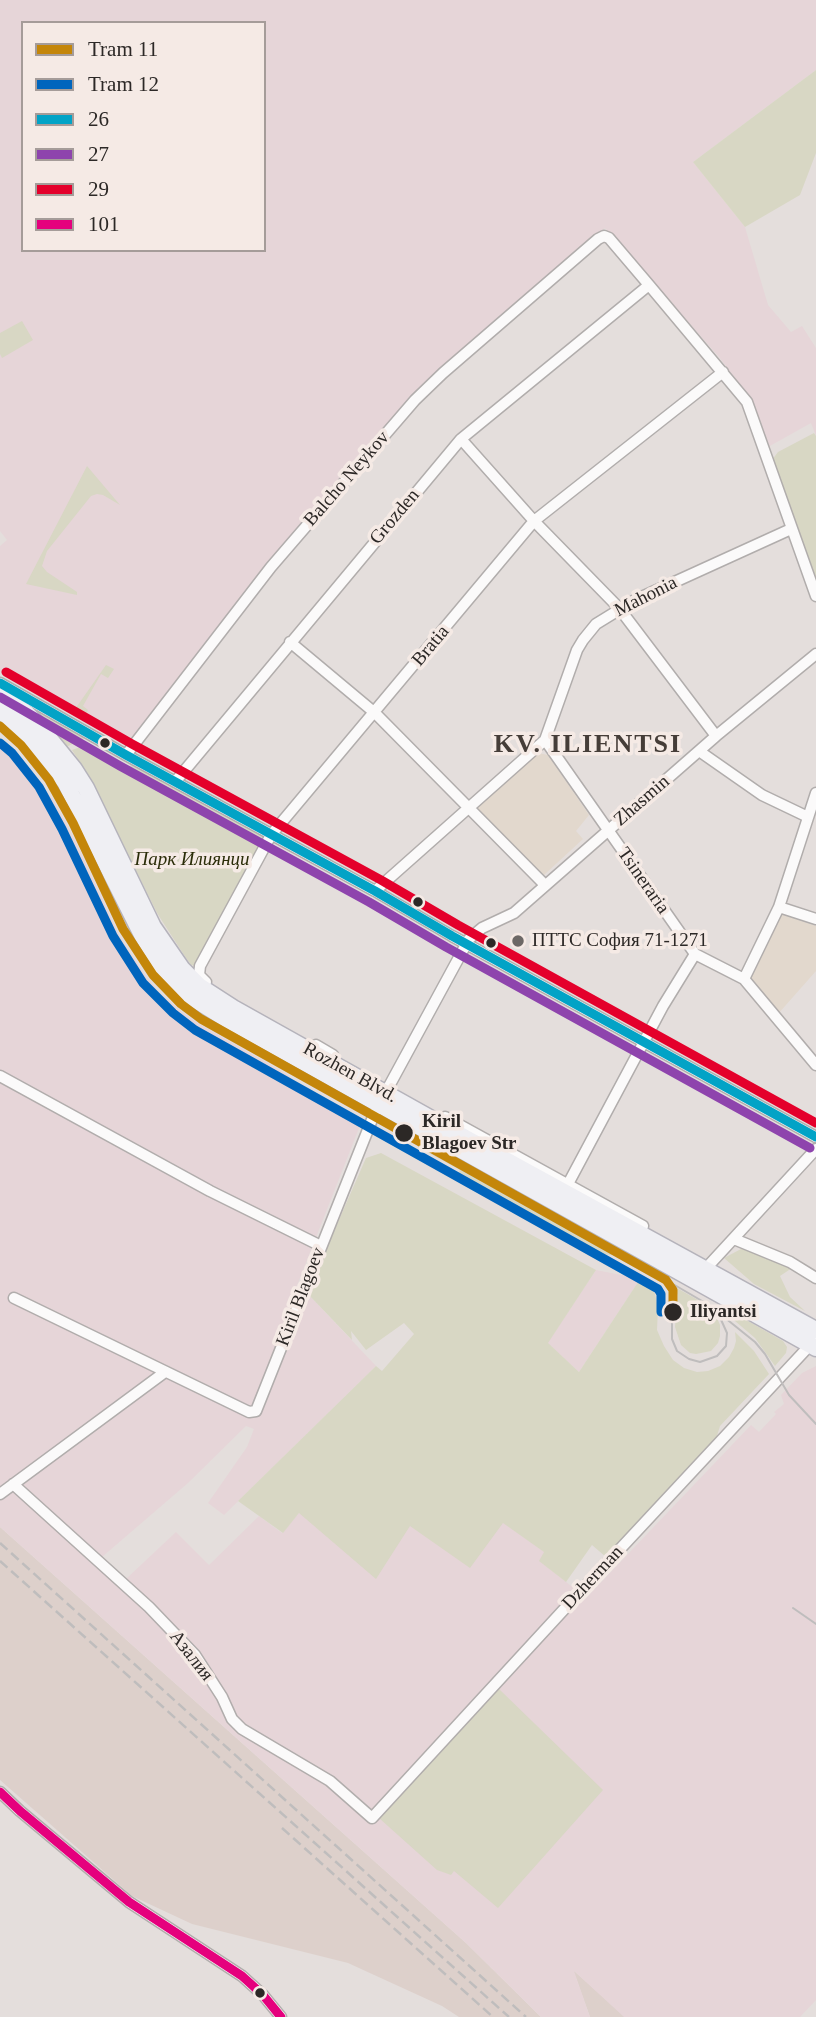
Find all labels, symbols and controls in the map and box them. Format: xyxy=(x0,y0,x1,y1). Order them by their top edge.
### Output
legend xyxy=(21,21,266,252)
text: Tram 11 xyxy=(88,37,158,61)
text: Tram 12 xyxy=(88,72,159,96)
text: 26 xyxy=(88,107,109,131)
text: 27 xyxy=(88,142,109,166)
text: 29 xyxy=(88,177,109,201)
text: 101 xyxy=(88,212,120,236)
street label: Balcho Neykov xyxy=(299,427,395,531)
street label: Grozden xyxy=(365,485,425,549)
street label: Mahonia xyxy=(611,572,681,622)
street label: Bratia xyxy=(407,621,455,671)
district label: KV. ILIENTSI xyxy=(495,729,681,761)
unlabelled marker xyxy=(98,736,112,750)
street label: Zhasmin xyxy=(609,771,675,831)
street label: Tsineraria xyxy=(612,843,674,919)
park label: Парк Илиянци xyxy=(134,849,250,871)
unlabelled marker xyxy=(411,895,425,909)
place label: ПТТС София 71-1271 xyxy=(532,930,708,952)
marker: ПТТС София 71-1271 xyxy=(510,933,526,949)
unlabelled marker xyxy=(484,936,498,950)
street label: Rozhen Blvd. xyxy=(299,1038,401,1108)
place label: Kiril Blagoev Str xyxy=(422,1111,516,1155)
marker: Kiril Blagoev Str xyxy=(393,1122,415,1144)
street label: Kiril Blagoev xyxy=(272,1244,330,1350)
marker: Iliyantsi xyxy=(662,1301,684,1323)
place label: Iliyantsi xyxy=(690,1301,757,1323)
street label: Dzherman xyxy=(558,1541,628,1615)
street label: Азалия xyxy=(164,1626,218,1686)
unlabelled marker xyxy=(253,1986,267,2000)

